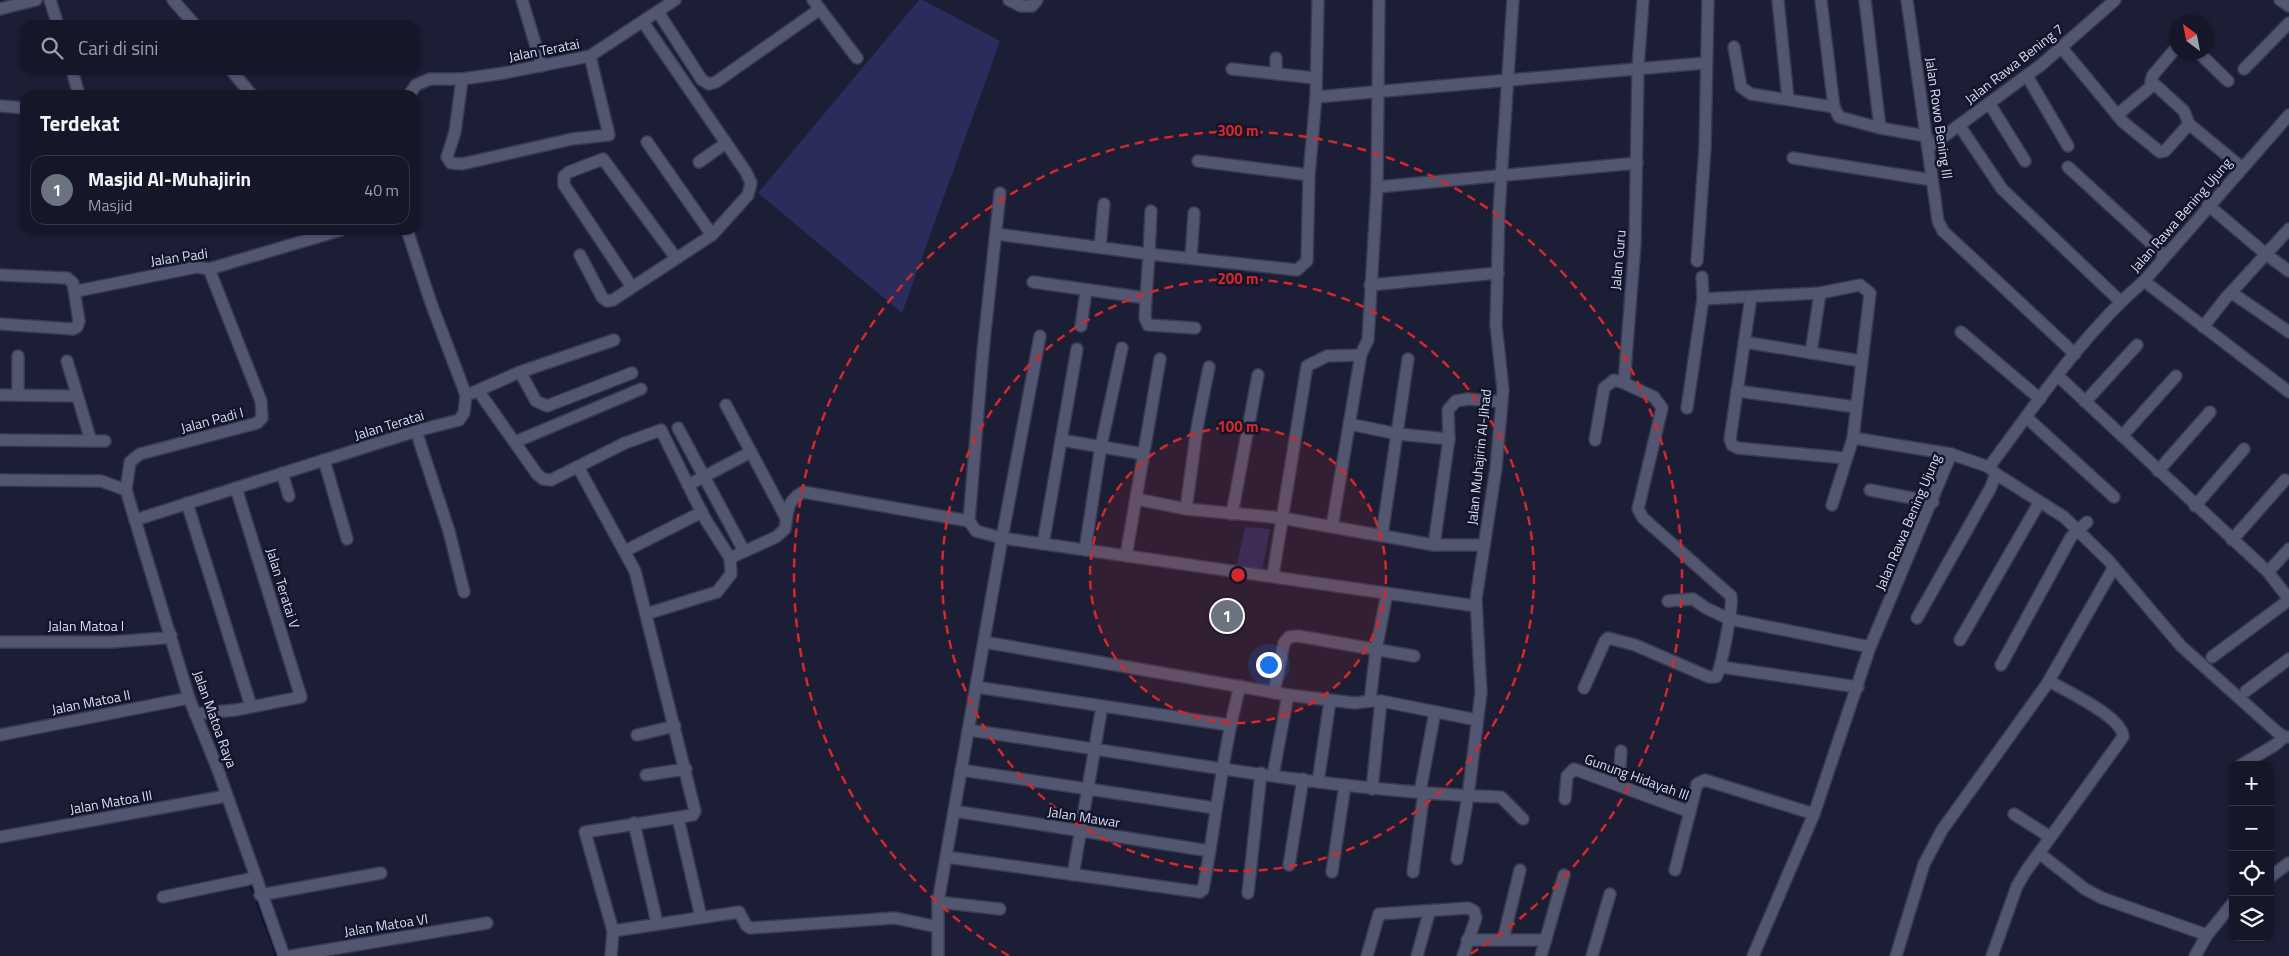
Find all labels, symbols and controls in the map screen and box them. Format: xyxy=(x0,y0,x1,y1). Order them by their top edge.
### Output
north arrow xyxy=(2169,15,2214,60)
street label: Jalan Rawa Bening 7 xyxy=(1960,18,2067,109)
search box xyxy=(20,20,420,75)
street label: Jalan Teratai xyxy=(507,32,581,67)
text: Cari di sini xyxy=(78,33,159,62)
icon: search xyxy=(38,34,66,62)
street label: Jalan Rowo Bening lll xyxy=(1921,56,1958,180)
text: Terdekat xyxy=(40,107,120,139)
text: 300 m xyxy=(1217,119,1259,142)
street label: Jalan Rawa Bening Ujung xyxy=(2125,152,2237,277)
text: Masjid Al-Muhajirin xyxy=(88,164,251,193)
text: 1 xyxy=(53,178,61,202)
text: 40 m xyxy=(364,178,399,202)
text: Masjid xyxy=(88,193,132,217)
street label: Jalan Guru xyxy=(1604,229,1631,291)
street label: Jalan Padi xyxy=(149,242,209,271)
text: 200 m xyxy=(1217,267,1259,290)
street label: Jalan Muhajirin Al-Jihad xyxy=(1461,388,1496,526)
street label: Jalan Padi I xyxy=(178,401,246,438)
street label: Jalan Teratai xyxy=(351,404,426,445)
text: 100 m xyxy=(1217,415,1259,438)
street label: Jalan Rawa Bening Ujung xyxy=(1869,450,1946,593)
street label: Jalan Teratai V xyxy=(261,545,306,631)
centre of rings xyxy=(1229,566,1247,584)
pin: 1 xyxy=(1211,597,1243,635)
street label: Jalan Matoa I xyxy=(48,615,124,636)
your location xyxy=(1256,652,1282,678)
street label: Jalan Matoa Raya xyxy=(188,667,243,770)
street label: Jalan Matoa II xyxy=(50,684,132,719)
street label: Gunung Hidayah III xyxy=(1582,748,1693,805)
map controls xyxy=(2229,761,2274,941)
button: + xyxy=(2229,761,2274,806)
street label: Jalan Matoa III xyxy=(68,784,154,819)
street label: Jalan Mawar xyxy=(1046,800,1122,833)
button: − xyxy=(2229,806,2274,851)
button: locate xyxy=(2229,851,2274,896)
button: layers xyxy=(2229,896,2274,941)
street label: Jalan Matoa VI xyxy=(342,908,429,941)

